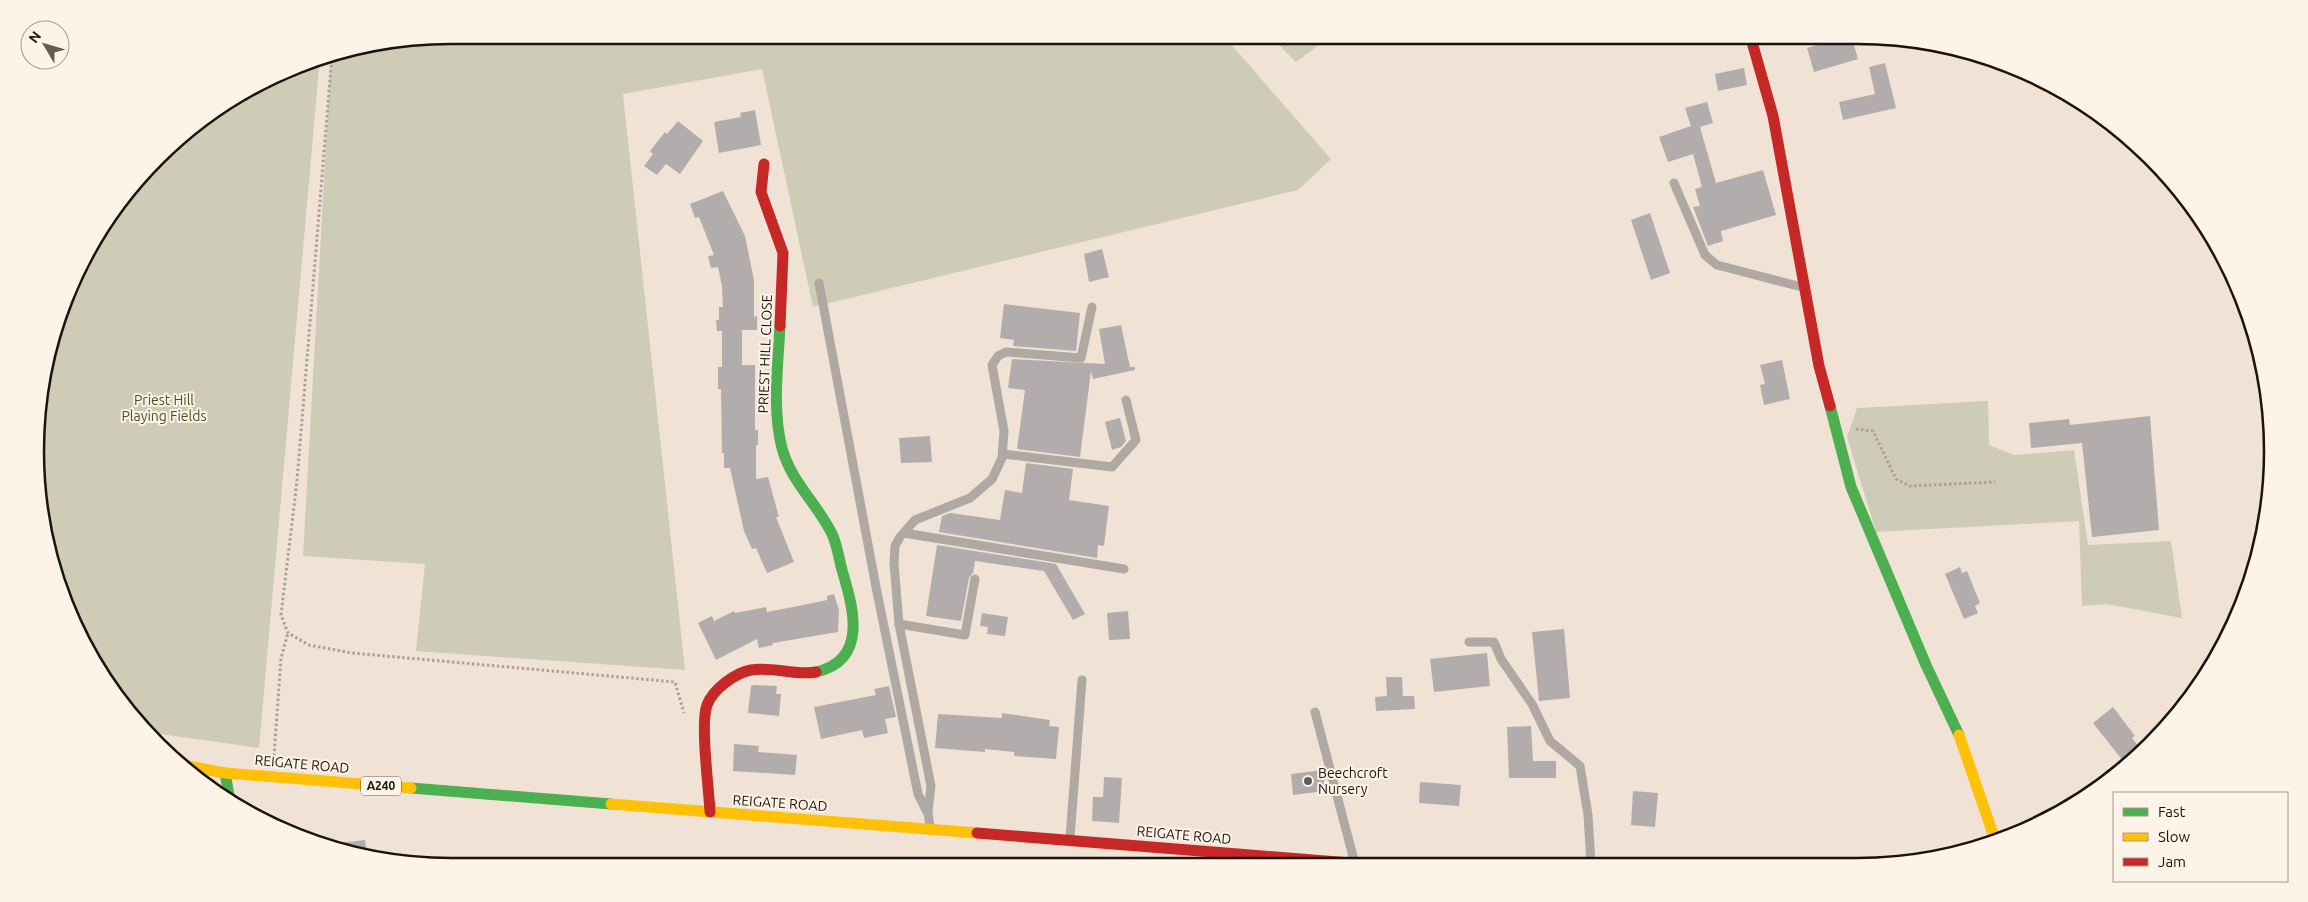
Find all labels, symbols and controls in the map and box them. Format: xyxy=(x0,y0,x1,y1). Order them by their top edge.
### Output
north arrow xyxy=(20,20,70,70)
text: N xyxy=(25,28,44,46)
street label: PRIEST HILL CLOSE xyxy=(755,294,775,414)
park label: Priest Hill Playing Fields xyxy=(121,392,207,424)
street label: REIGATE ROAD xyxy=(254,752,350,776)
place label: Beechcroft Nursery xyxy=(1318,765,1388,797)
marker: Beechcroft Nursery xyxy=(1302,775,1314,787)
road number: A240 xyxy=(361,776,401,796)
street label: REIGATE ROAD xyxy=(732,792,828,814)
legend xyxy=(2113,792,2288,882)
text: Fast xyxy=(2158,803,2186,820)
street label: REIGATE ROAD xyxy=(1136,823,1232,847)
text: Slow xyxy=(2158,828,2191,845)
text: Jam xyxy=(2158,853,2186,870)

